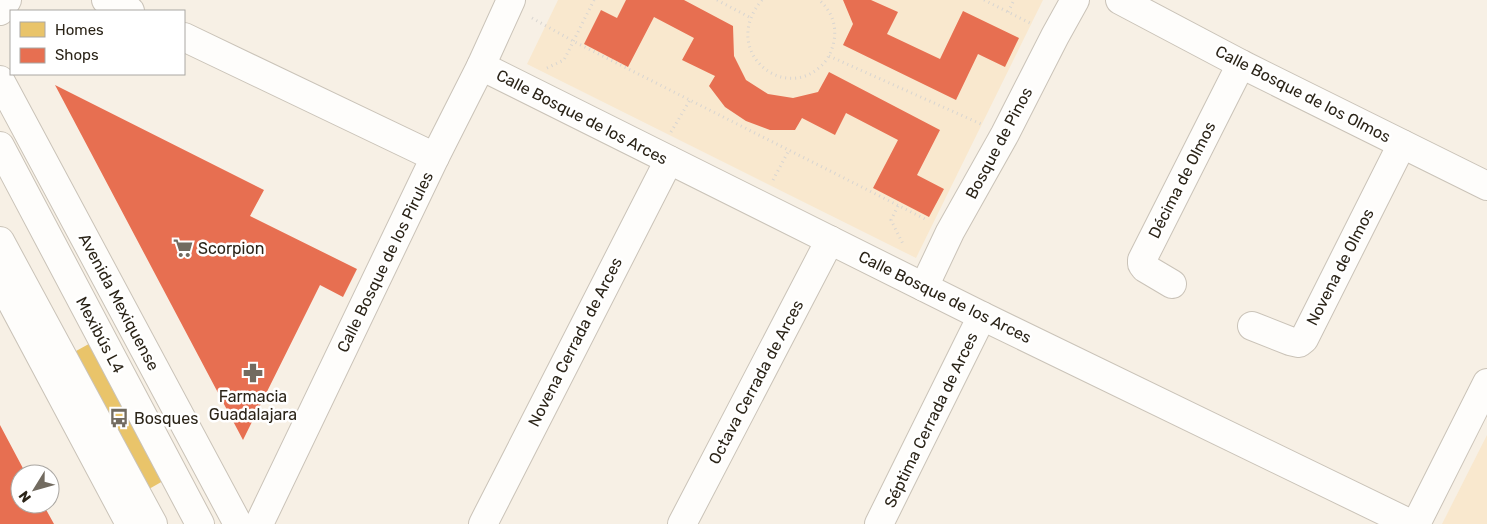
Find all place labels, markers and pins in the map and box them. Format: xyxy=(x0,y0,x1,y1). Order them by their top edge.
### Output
supermarket icon: Scorpion xyxy=(172,237,194,259)
place label: Scorpion xyxy=(198,239,264,258)
pharmacy icon: Farmacia Guadalajara xyxy=(242,362,264,384)
place label: Farmacia Guadalajara xyxy=(209,387,297,424)
bus stop icon: Bosques xyxy=(108,407,130,429)
place label: Bosques xyxy=(134,409,198,428)

